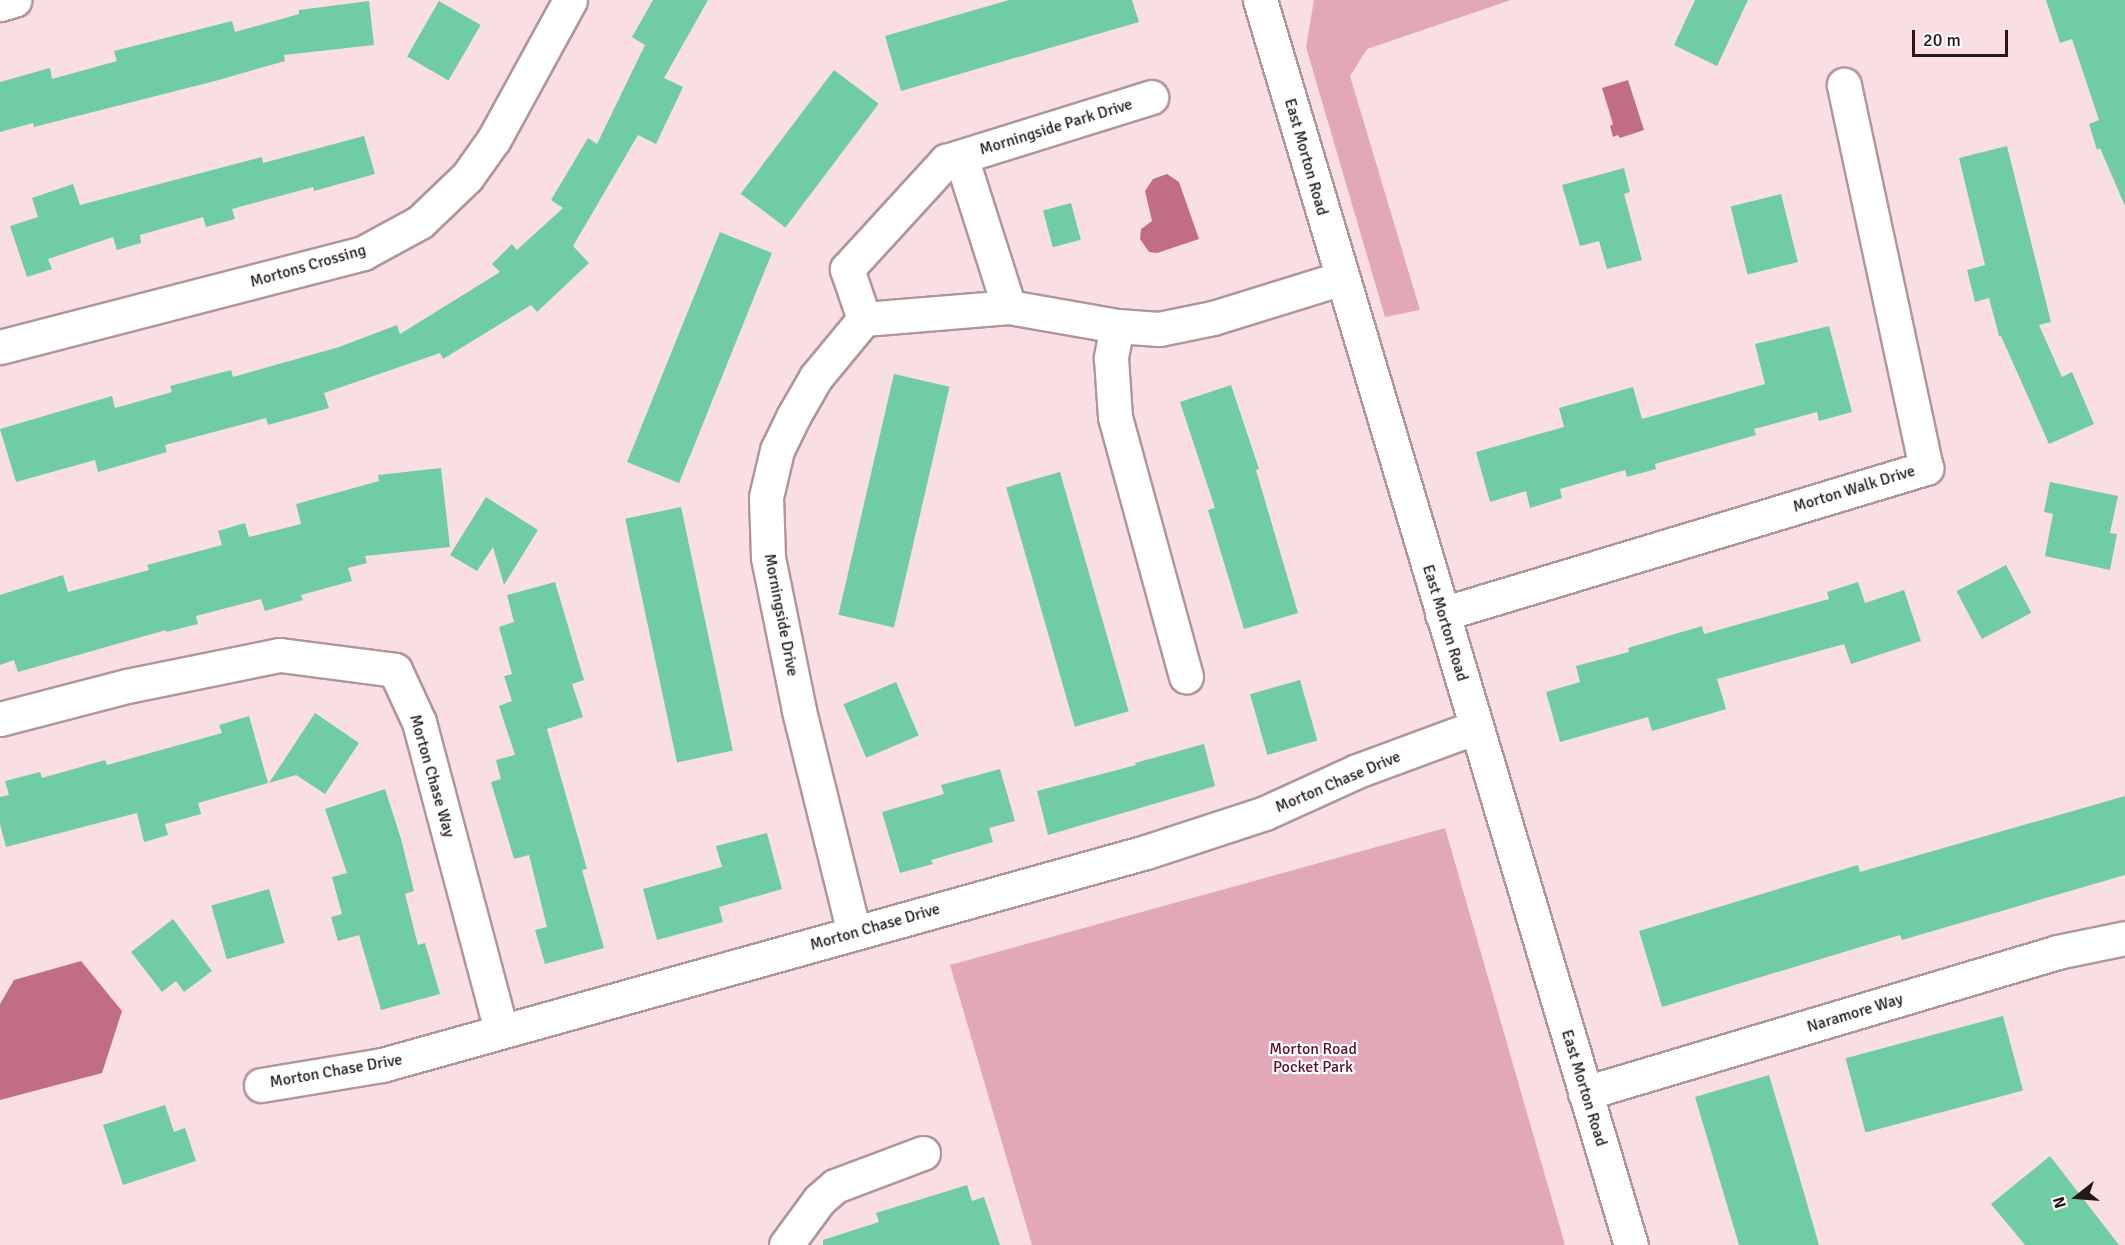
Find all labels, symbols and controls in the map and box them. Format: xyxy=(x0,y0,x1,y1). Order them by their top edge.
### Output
scale bar xyxy=(1915,18,2011,56)
text: 20 m xyxy=(1923,29,1961,51)
street label: Morningside Park Drive xyxy=(977,95,1135,159)
street label: East Morton Road xyxy=(1280,96,1332,218)
street label: Mortons Crossing xyxy=(248,240,368,292)
street label: Morton Walk Drive xyxy=(1791,461,1917,517)
street label: Morningside Drive xyxy=(760,552,802,678)
street label: East Morton Road xyxy=(1418,562,1472,684)
street label: Morton Chase Way xyxy=(405,712,459,840)
street label: Morton Chase Drive xyxy=(1272,747,1404,817)
street label: Morton Chase Drive xyxy=(808,899,942,955)
street label: Naramore Way xyxy=(1805,989,1905,1037)
street label: East Morton Road xyxy=(1557,1027,1611,1149)
park label: Morton Road Pocket Park xyxy=(1269,1039,1357,1077)
street label: Morton Chase Drive xyxy=(268,1050,404,1092)
north arrow xyxy=(2047,1167,2107,1227)
text: N xyxy=(2049,1194,2071,1211)

